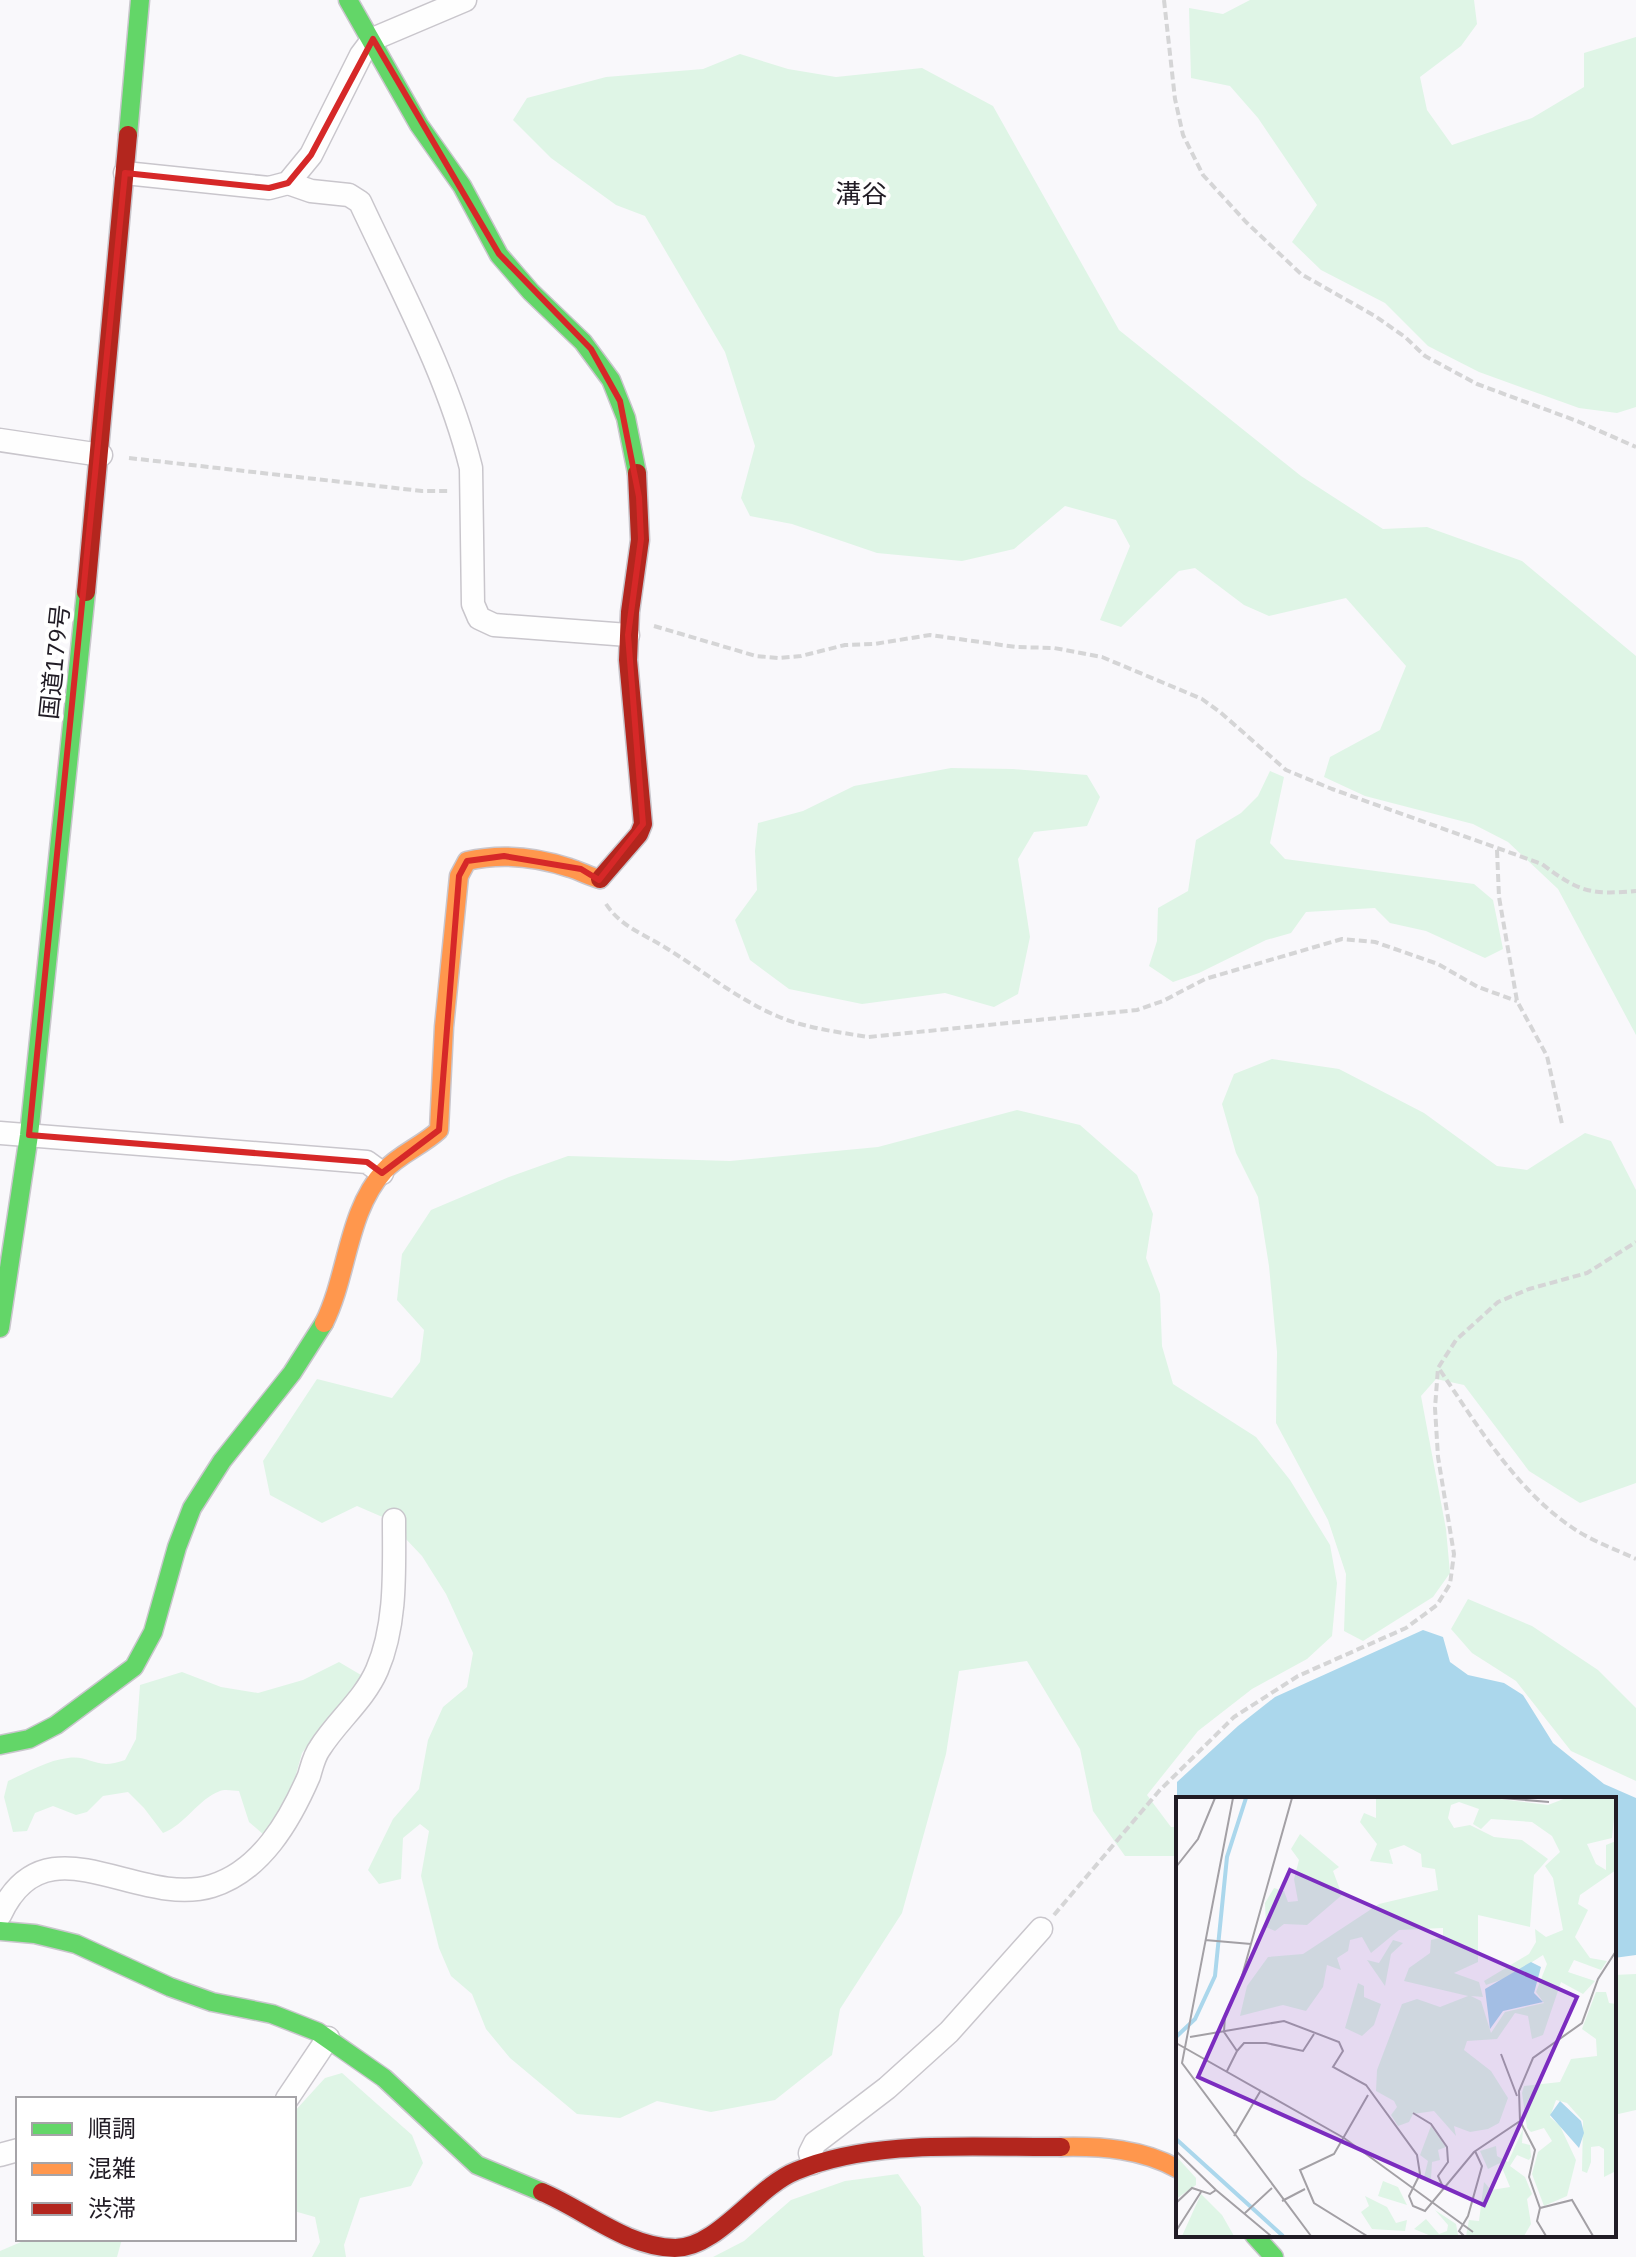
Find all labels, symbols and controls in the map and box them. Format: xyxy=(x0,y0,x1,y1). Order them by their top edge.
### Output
district label: 溝谷 xyxy=(835,176,887,210)
street label: 国道179号 xyxy=(32,603,76,721)
inset map xyxy=(1176,1797,1616,2237)
legend xyxy=(16,2097,296,2241)
text: 順調 xyxy=(88,2112,136,2144)
text: 混雑 xyxy=(88,2152,136,2184)
text: 渋滞 xyxy=(88,2192,136,2224)

